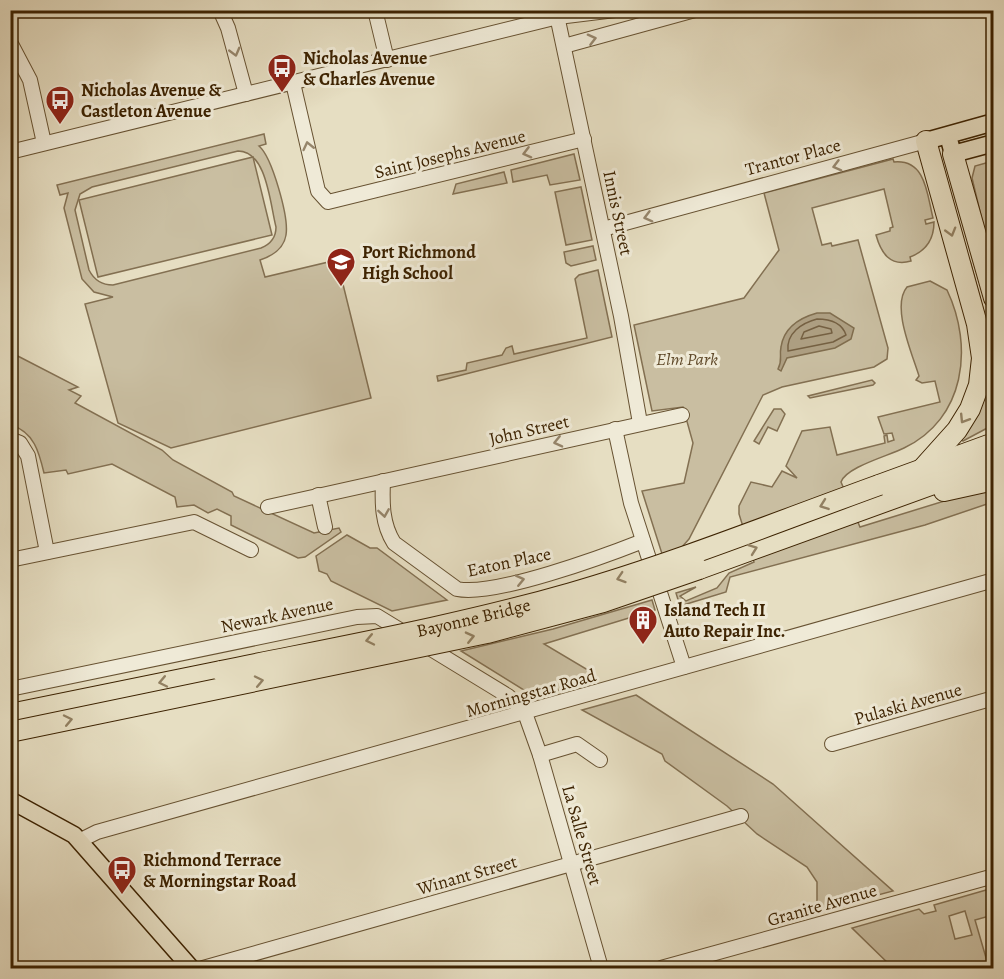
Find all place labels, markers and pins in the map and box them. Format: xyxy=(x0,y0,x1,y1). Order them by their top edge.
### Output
place label: Nicholas Avenue & Charles Avenue xyxy=(303,46,435,91)
bus stop icon: Nicholas Avenue & Charles Avenue xyxy=(266,52,298,94)
place label: Nicholas Avenue & Castleton Avenue xyxy=(81,78,222,123)
bus stop icon: Nicholas Avenue & Castleton Avenue xyxy=(44,84,76,126)
place label: Port Richmond High School xyxy=(362,240,476,285)
school or university icon: Port Richmond High School xyxy=(325,246,357,288)
place label: Island Tech II Auto Repair Inc. xyxy=(663,598,786,643)
building icon: Island Tech II Auto Repair Inc. xyxy=(627,604,659,646)
place label: Richmond Terrace & Morningstar Road xyxy=(143,848,297,893)
bus stop icon: Richmond Terrace & Morningstar Road xyxy=(106,854,138,896)

